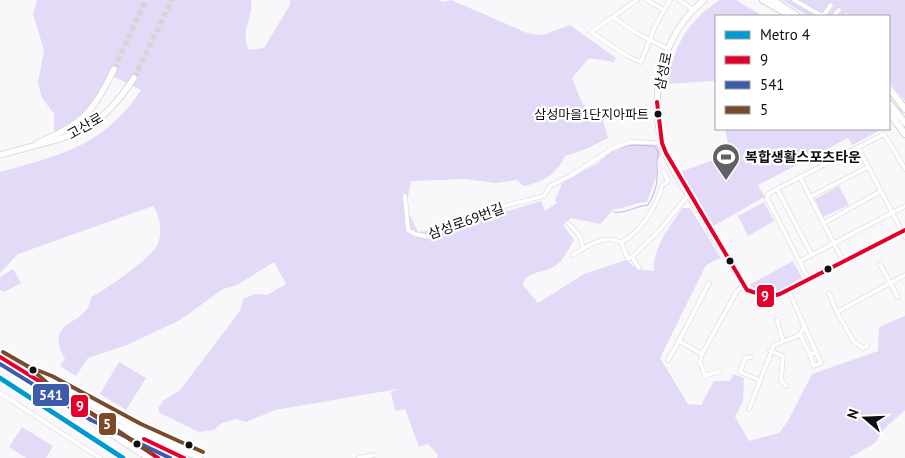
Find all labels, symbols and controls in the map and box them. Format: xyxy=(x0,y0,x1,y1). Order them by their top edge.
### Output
legend xyxy=(715,15,890,130)
text: Metro 4 xyxy=(760,25,810,44)
street label: 삼성로 xyxy=(650,50,676,92)
text: 9 xyxy=(760,50,768,69)
text: 541 xyxy=(760,75,785,94)
text: 5 xyxy=(760,100,768,119)
place label: 삼성마을1단지아파트 xyxy=(534,106,649,123)
street label: 고산로 xyxy=(64,108,106,143)
marker: 삼성마을1단지아파트 xyxy=(653,109,663,119)
sports icon: 복합생활스포츠타운 xyxy=(711,142,741,181)
place label: 복합생활스포츠타운 xyxy=(745,148,861,166)
street label: 삼성로69번길 xyxy=(425,199,507,243)
unlabelled marker xyxy=(725,256,735,266)
unlabelled marker xyxy=(823,264,833,274)
line badge: 9 xyxy=(756,284,775,308)
text: 9 xyxy=(761,287,769,305)
unlabelled marker xyxy=(28,365,38,375)
line badge: 541 xyxy=(32,383,70,407)
text: 541 xyxy=(39,386,63,404)
north arrow xyxy=(840,393,890,443)
line badge: 9 xyxy=(70,394,89,418)
text: 9 xyxy=(76,397,84,415)
text: N xyxy=(843,406,863,421)
line badge: 5 xyxy=(98,412,117,436)
text: 5 xyxy=(103,415,111,433)
unlabelled marker xyxy=(132,439,142,449)
unlabelled marker xyxy=(184,440,194,450)

